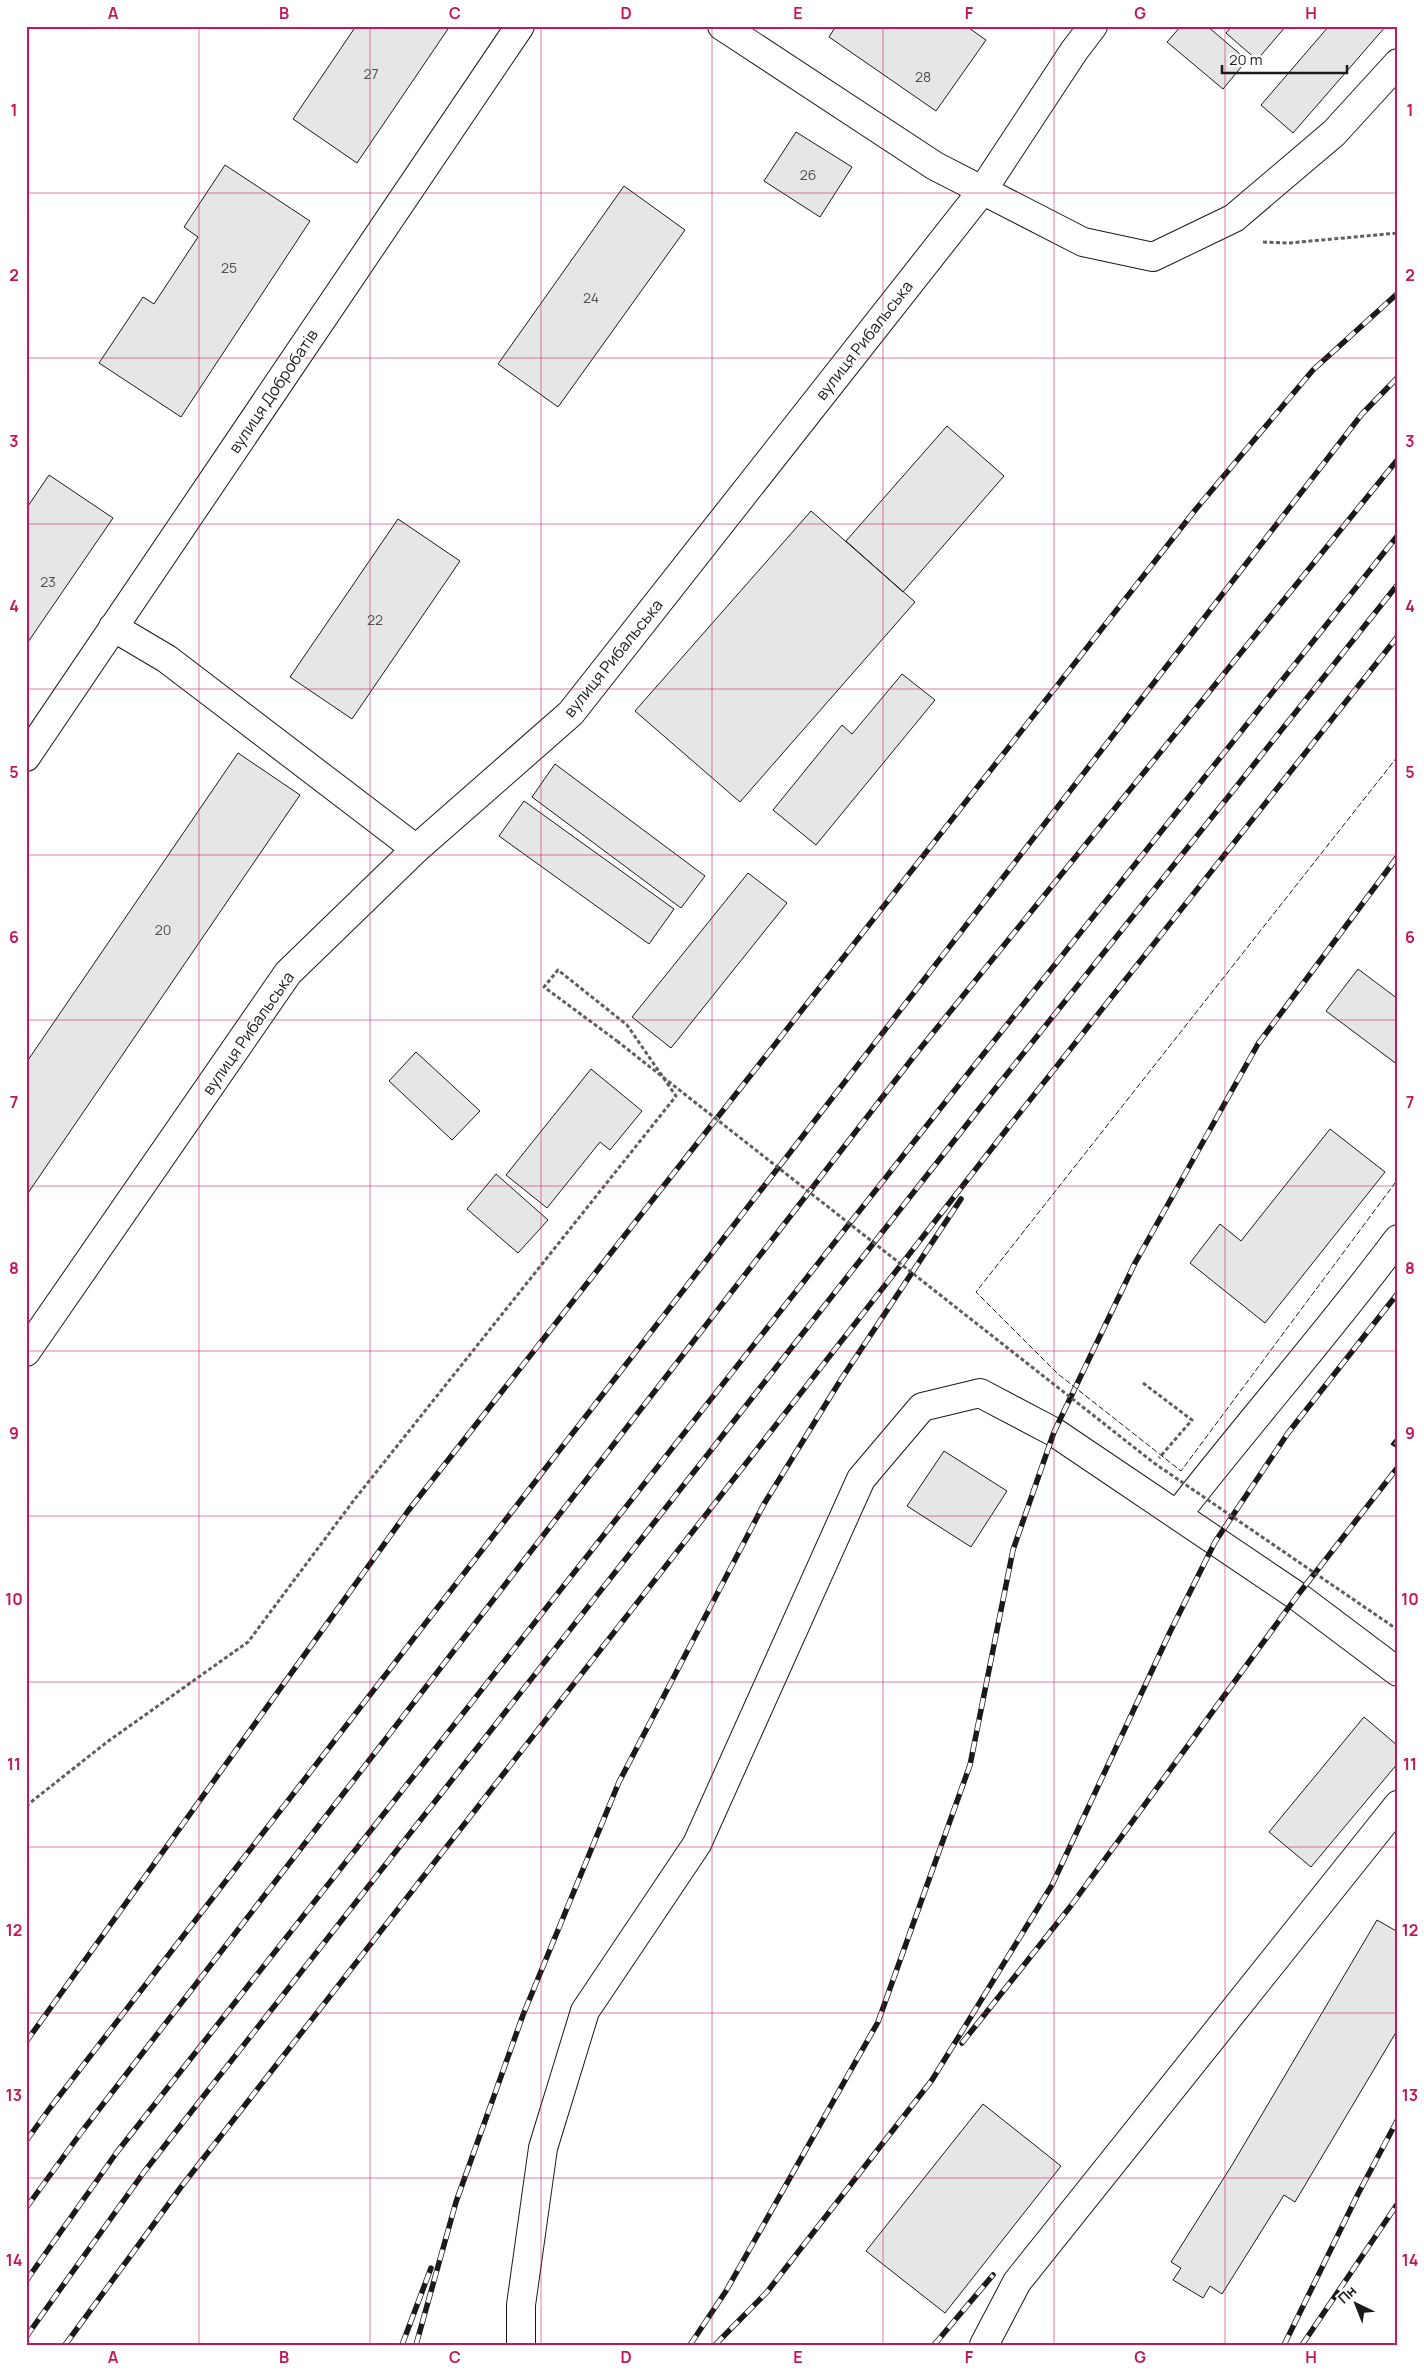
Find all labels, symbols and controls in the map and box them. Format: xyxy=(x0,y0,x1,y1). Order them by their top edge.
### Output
text: A xyxy=(108,2,119,24)
text: B xyxy=(279,2,289,24)
text: C xyxy=(449,2,461,24)
text: D xyxy=(620,2,632,24)
text: E xyxy=(793,2,803,24)
text: F xyxy=(965,2,974,24)
text: G xyxy=(1134,2,1146,24)
text: H xyxy=(1305,2,1317,24)
scale bar xyxy=(1222,42,1346,74)
text: 20 m xyxy=(1229,49,1262,70)
house number: 27 xyxy=(363,64,379,83)
house number: 28 xyxy=(915,67,931,86)
text: 1 xyxy=(10,99,18,121)
text: 1 xyxy=(1406,99,1414,121)
house number: 26 xyxy=(800,165,816,184)
house number: 25 xyxy=(221,258,237,277)
text: 2 xyxy=(9,264,19,286)
text: 2 xyxy=(1405,264,1415,286)
street label: вулиця Рибальська xyxy=(810,276,918,404)
house number: 24 xyxy=(583,288,599,307)
street label: вулиця Добробатів xyxy=(223,324,323,457)
text: 3 xyxy=(9,430,19,452)
text: 3 xyxy=(1405,430,1415,452)
house number: 23 xyxy=(40,572,56,591)
street label: вулиця Рибальська xyxy=(559,594,667,722)
text: 4 xyxy=(9,595,19,617)
text: 4 xyxy=(1405,595,1415,617)
house number: 22 xyxy=(367,610,383,629)
text: 5 xyxy=(9,761,19,783)
text: 5 xyxy=(1405,761,1415,783)
house number: 20 xyxy=(155,920,171,939)
text: 6 xyxy=(9,926,19,948)
text: 6 xyxy=(1405,926,1415,948)
street label: вулиця Рибальська xyxy=(197,967,299,1099)
text: 7 xyxy=(10,1091,18,1113)
text: 7 xyxy=(1406,1091,1414,1113)
text: 8 xyxy=(9,1257,19,1279)
text: 8 xyxy=(1405,1257,1415,1279)
text: 9 xyxy=(9,1422,19,1444)
text: 9 xyxy=(1405,1422,1415,1444)
text: 10 xyxy=(5,1588,23,1610)
text: 10 xyxy=(1401,1588,1419,1610)
text: 11 xyxy=(7,1753,21,1775)
text: 11 xyxy=(1403,1753,1417,1775)
text: 12 xyxy=(6,1919,22,1941)
text: 12 xyxy=(1402,1919,1418,1941)
text: 13 xyxy=(6,2084,22,2106)
text: 13 xyxy=(1402,2084,1418,2106)
text: 14 xyxy=(6,2249,22,2271)
text: 14 xyxy=(1402,2249,1418,2271)
north arrow xyxy=(1332,2278,1382,2328)
text: Пн xyxy=(1333,2281,1360,2308)
text: A xyxy=(108,2346,119,2368)
text: B xyxy=(279,2346,289,2368)
text: C xyxy=(449,2346,461,2368)
text: D xyxy=(620,2346,632,2368)
text: E xyxy=(793,2346,803,2368)
text: F xyxy=(965,2346,974,2368)
text: G xyxy=(1134,2346,1146,2368)
text: H xyxy=(1305,2346,1317,2368)

